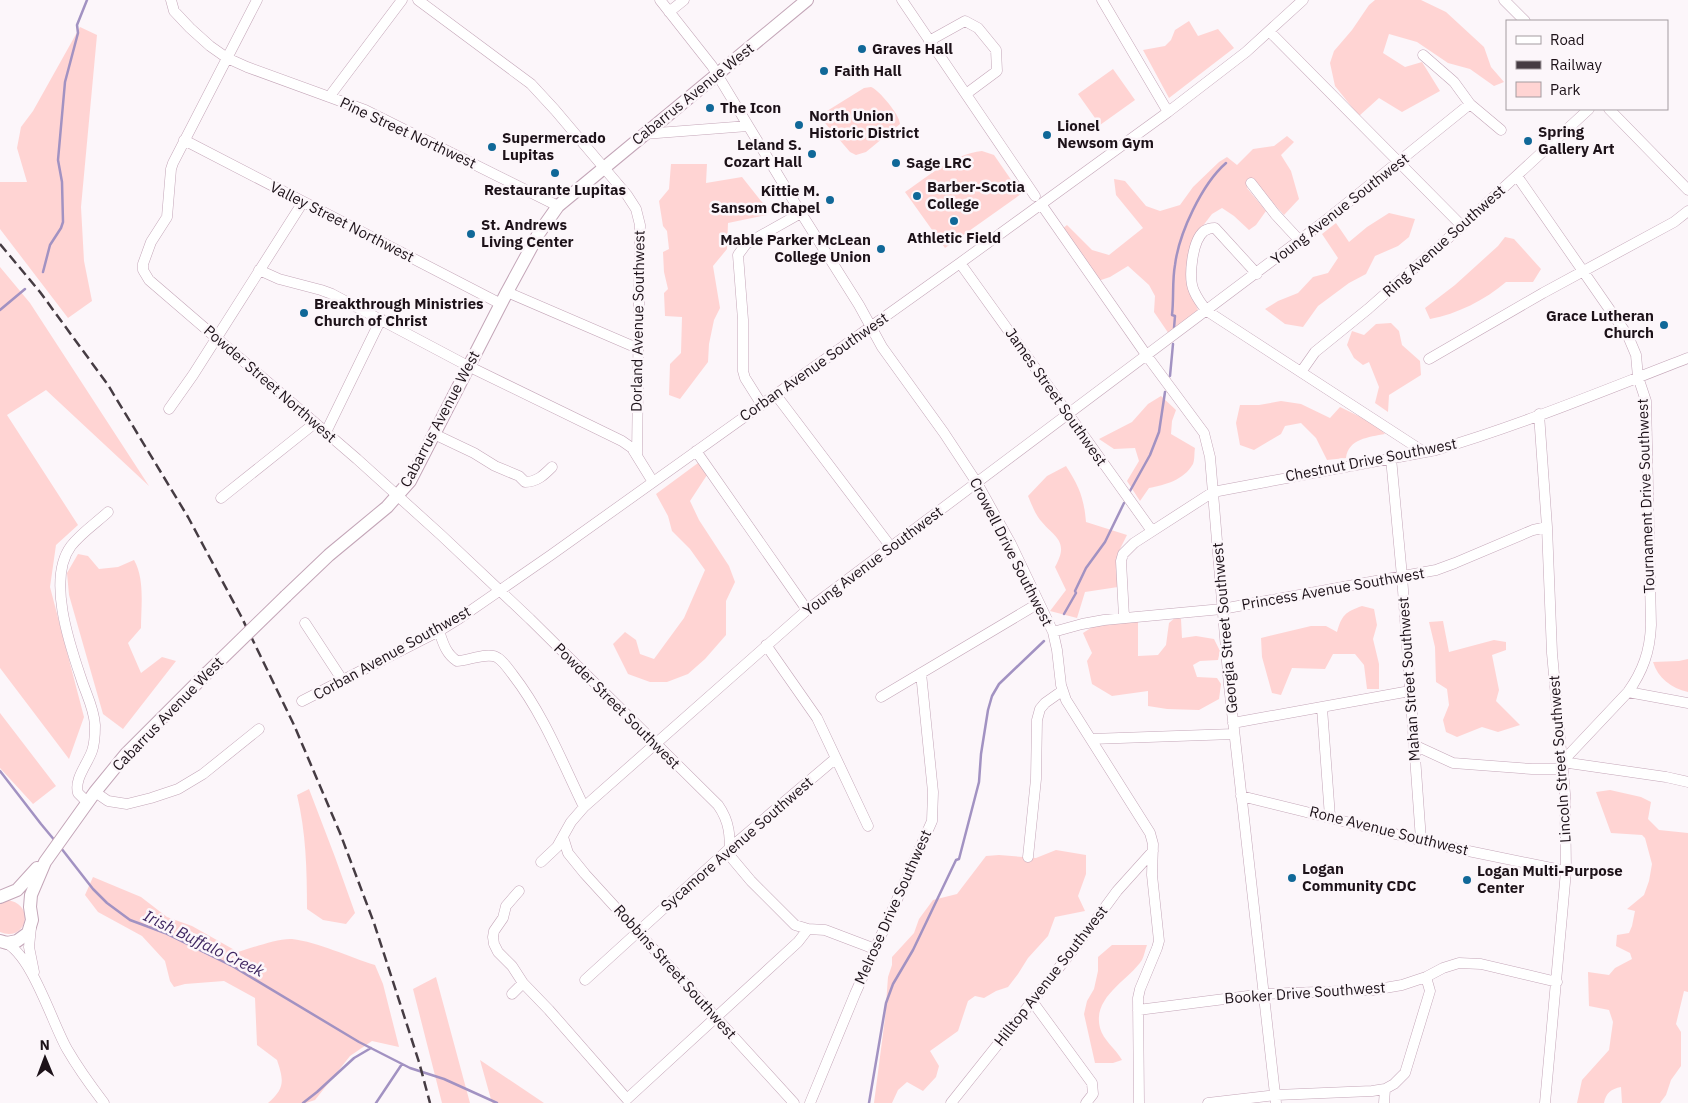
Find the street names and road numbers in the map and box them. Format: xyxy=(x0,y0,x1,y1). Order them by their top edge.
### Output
street label: Cabarrus Avenue West xyxy=(628,38,758,149)
street label: Pine Street Northwest xyxy=(337,93,479,172)
street label: Young Avenue Southwest xyxy=(1267,149,1413,268)
street label: Valley Street Northwest xyxy=(267,177,417,266)
street label: Ring Avenue Southwest xyxy=(1378,181,1509,301)
street label: Dorland Avenue Southwest xyxy=(626,230,649,412)
street label: Corban Avenue Southwest xyxy=(736,308,892,425)
street label: Powder Street Northwest xyxy=(200,321,341,446)
street label: James Street Southwest xyxy=(1002,324,1111,469)
street label: Cabarrus Avenue West xyxy=(396,347,484,490)
street label: Tournament Drive Southwest xyxy=(1633,398,1658,594)
street label: Chestnut Drive Southwest xyxy=(1284,434,1458,485)
street label: Crowell Drive Southwest xyxy=(966,474,1057,629)
street label: Young Avenue Southwest xyxy=(799,502,946,619)
street label: Georgia Street Southwest xyxy=(1208,542,1241,714)
street label: Princess Avenue Southwest xyxy=(1240,563,1426,614)
street label: Mahan Street Southwest xyxy=(1393,596,1424,762)
street label: Corban Avenue Southwest xyxy=(310,601,474,704)
street label: Powder Street Southwest xyxy=(550,639,684,773)
street label: Cabarrus Avenue West xyxy=(108,652,227,775)
street label: Lincoln Street Southwest xyxy=(1544,675,1575,843)
street label: Sycamore Avenue Southwest xyxy=(657,772,817,915)
street label: Rone Avenue Southwest xyxy=(1308,802,1471,859)
street label: Melrose Drive Southwest xyxy=(850,827,935,987)
street label: Robbins Street Southwest xyxy=(610,900,741,1043)
street label: Hilltop Avenue Southwest xyxy=(990,902,1111,1050)
street label: Booker Drive Southwest xyxy=(1224,977,1386,1008)

